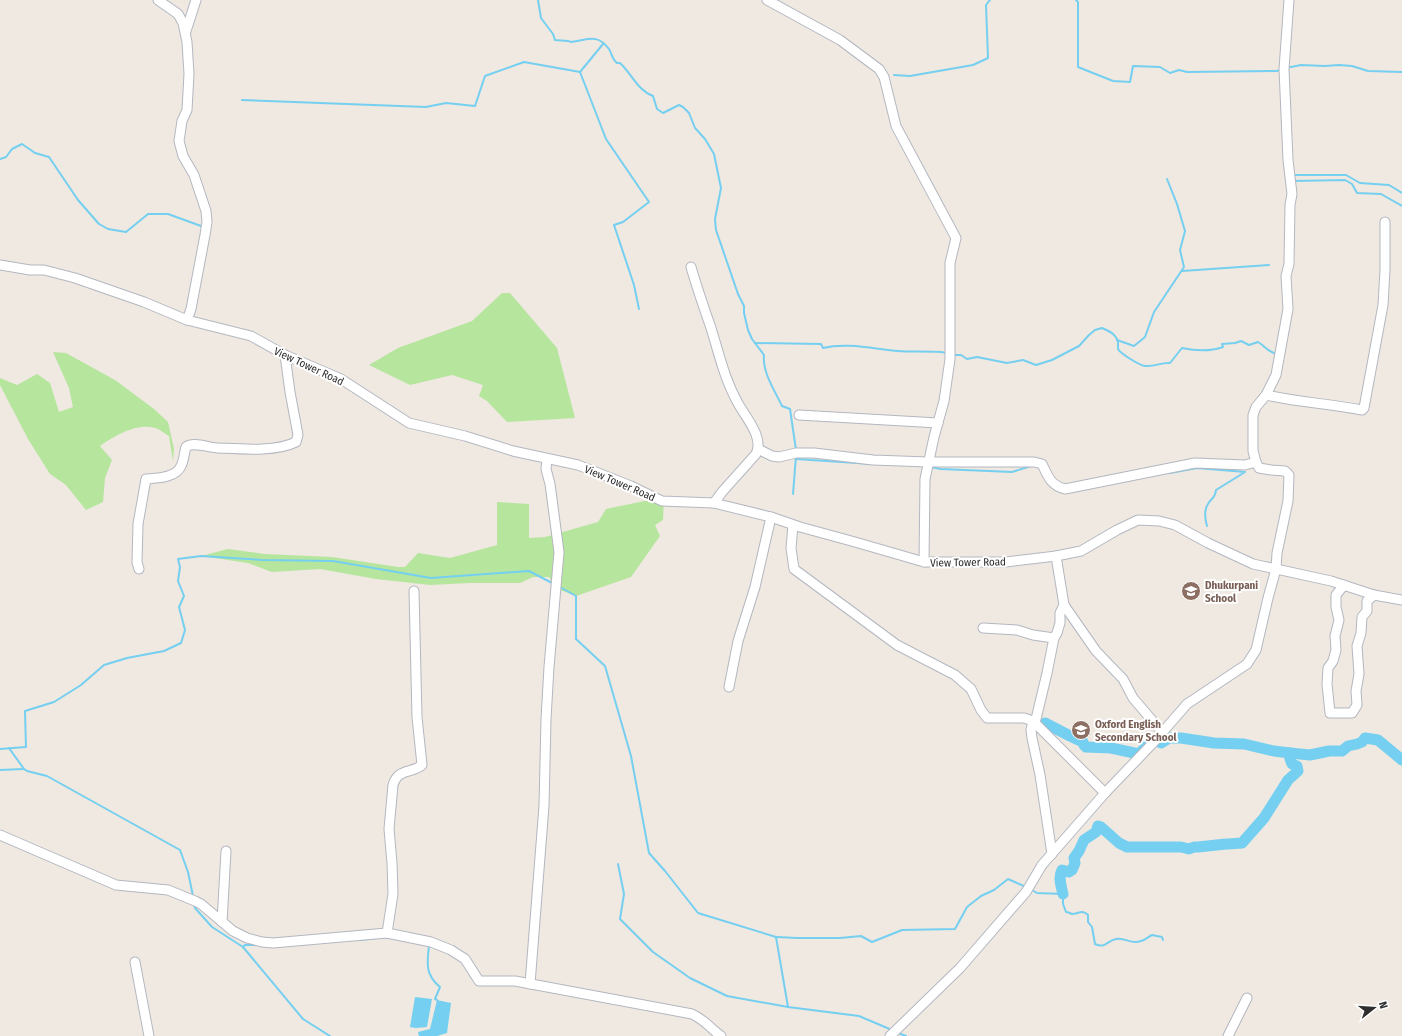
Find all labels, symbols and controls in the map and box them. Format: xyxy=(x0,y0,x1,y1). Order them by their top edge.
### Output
street label: View Tower Road xyxy=(272,345,346,388)
street label: View Tower Road xyxy=(582,463,657,504)
street label: View Tower Road xyxy=(930,555,1006,570)
place label: Dhukurpani School xyxy=(1205,579,1258,605)
school or university icon: Dhukurpani School xyxy=(1180,580,1202,602)
place label: Oxford English Secondary School xyxy=(1095,718,1178,744)
school or university icon: Oxford English Secondary School xyxy=(1070,719,1092,741)
north arrow xyxy=(1354,988,1394,1028)
text: N xyxy=(1376,1000,1390,1010)

